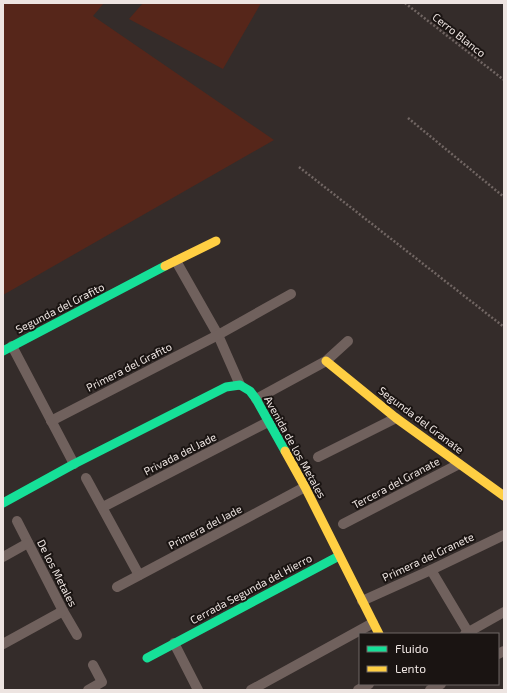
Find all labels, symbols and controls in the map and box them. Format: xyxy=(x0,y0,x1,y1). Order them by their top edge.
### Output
street label: Cerro Blanco xyxy=(430,10,488,59)
street label: Segunda del Grafito xyxy=(13,280,106,336)
street label: Primera del Grafito xyxy=(84,339,174,394)
street label: Segunda del Granate xyxy=(376,383,466,456)
street label: Avenida de los Metales xyxy=(262,393,329,501)
street label: Privada del Jade xyxy=(141,430,218,477)
street label: Tercera del Granate xyxy=(350,454,442,511)
street label: Primera del Jade xyxy=(166,502,244,551)
street label: Primera del Granete xyxy=(380,530,476,583)
street label: De los Metales xyxy=(35,537,80,609)
street label: Cerrada Segunda del Hierro xyxy=(188,551,314,626)
legend xyxy=(359,633,499,685)
text: Fluido xyxy=(395,641,429,655)
text: Lento xyxy=(395,661,426,675)

